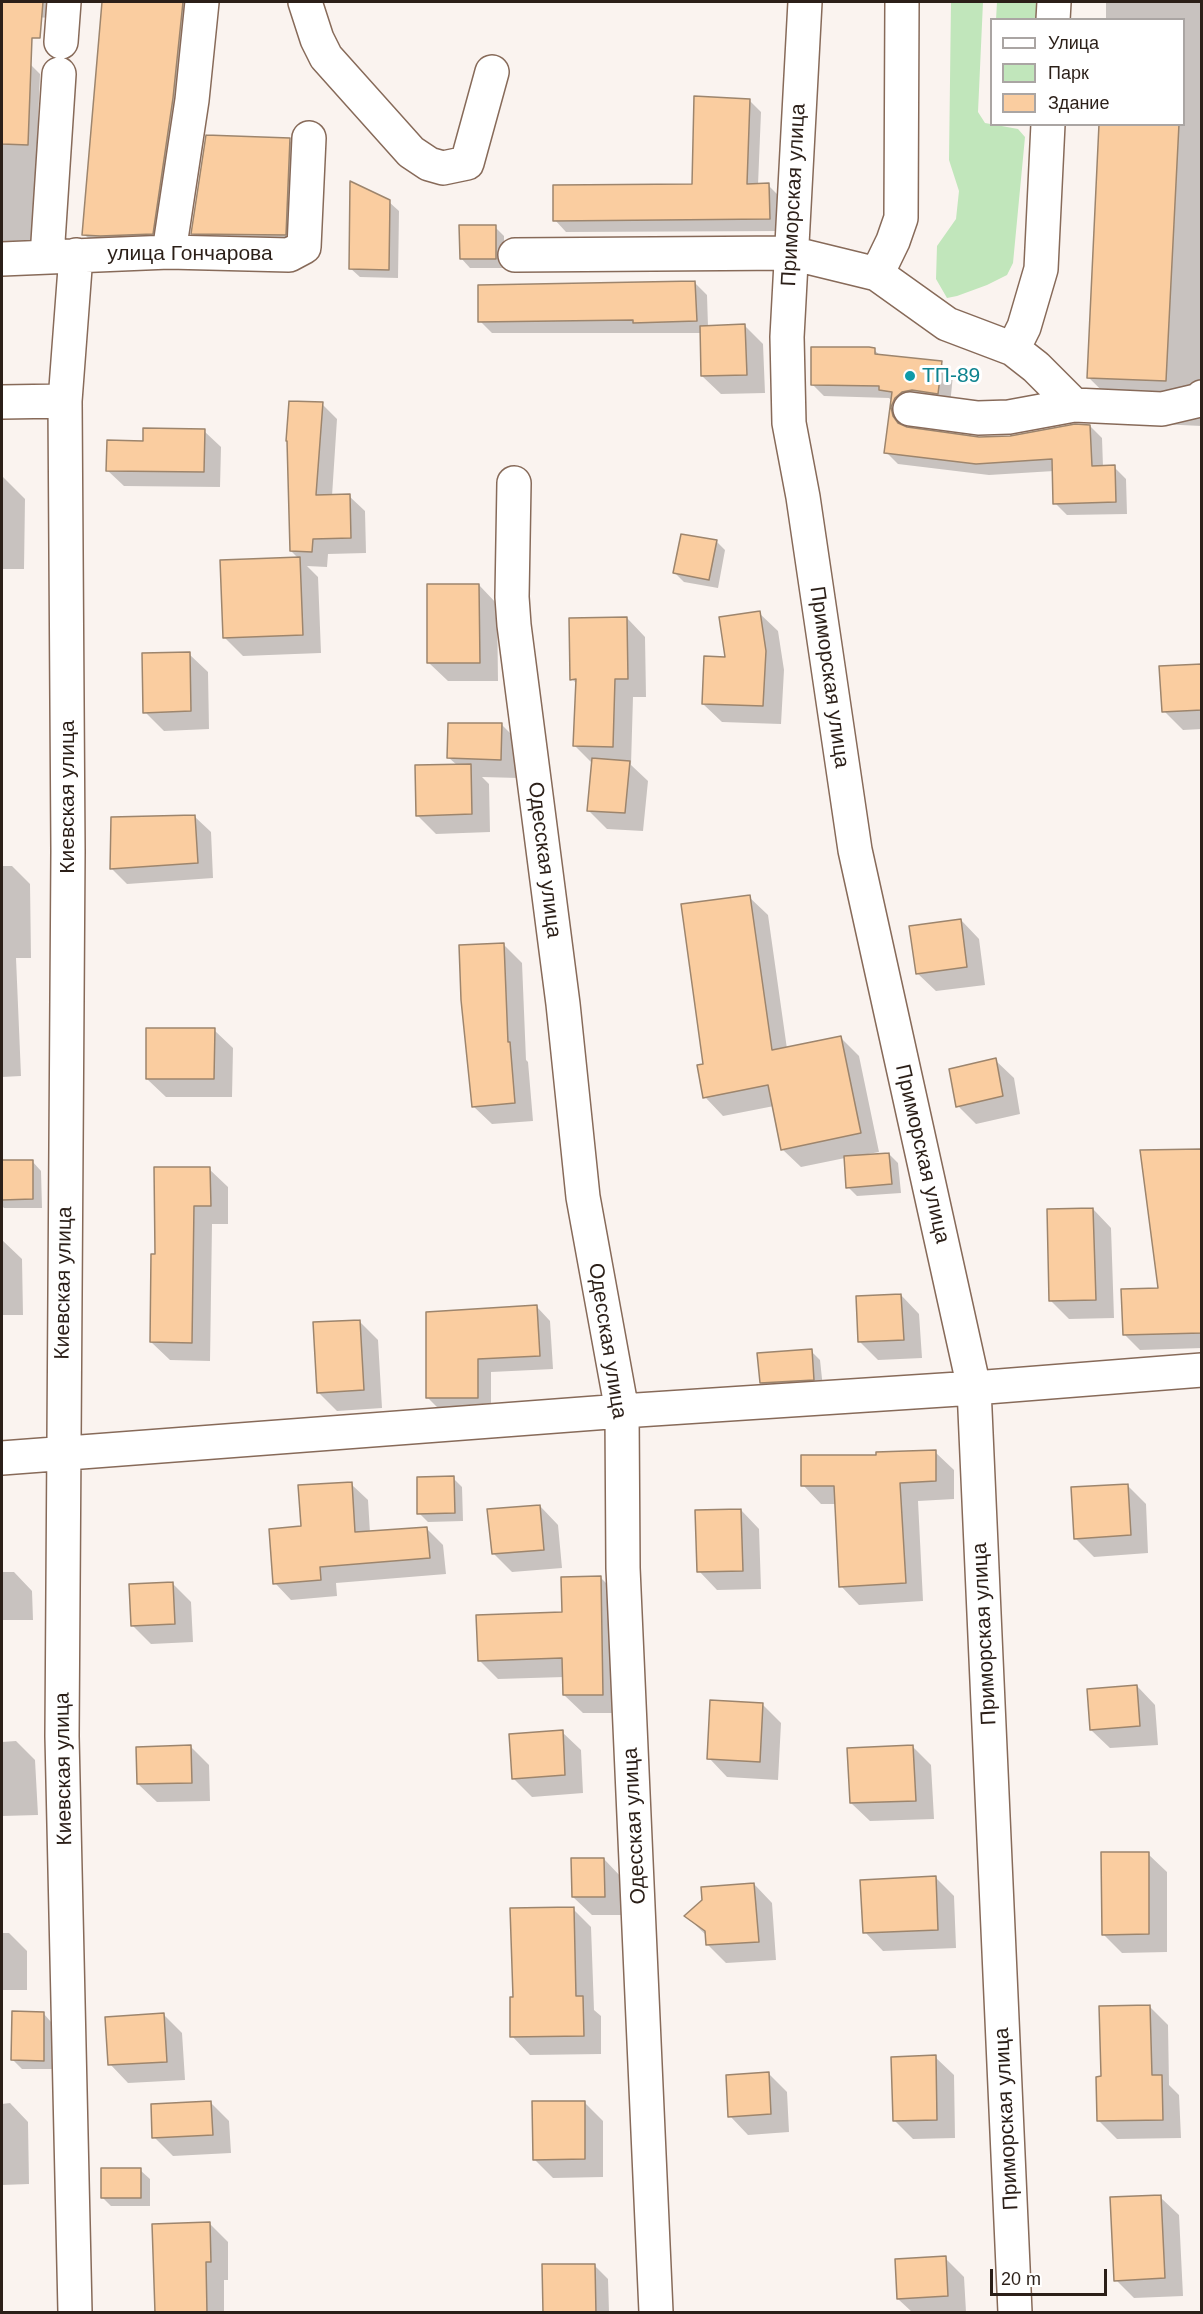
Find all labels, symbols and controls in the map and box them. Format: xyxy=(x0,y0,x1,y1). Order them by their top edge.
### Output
legend xyxy=(990,18,1185,126)
text: Улица xyxy=(1048,33,1099,53)
text: Парк xyxy=(1048,63,1089,83)
text: Здание xyxy=(1048,93,1109,113)
street label: Приморская улица xyxy=(777,103,811,287)
street label: улица Гончарова xyxy=(107,241,273,267)
place label: ТП-89 xyxy=(922,363,980,389)
marker: ТП-89 xyxy=(903,369,917,383)
street label: Приморская улица xyxy=(804,585,854,769)
street label: Киевская улица xyxy=(55,720,81,874)
street label: Одесская улица xyxy=(522,781,566,939)
street label: Приморская улица xyxy=(889,1062,955,1246)
street label: Киевская улица xyxy=(50,1206,78,1360)
street label: Одесская улица xyxy=(582,1261,632,1421)
street label: Приморская улица xyxy=(968,1542,1002,1726)
street label: Киевская улица xyxy=(50,1692,78,1846)
street label: Одесская улица xyxy=(618,1747,652,1905)
street label: Приморская улица xyxy=(990,2027,1024,2211)
scale bar xyxy=(993,2257,1110,2295)
text: 20 m xyxy=(1001,2269,1041,2289)

